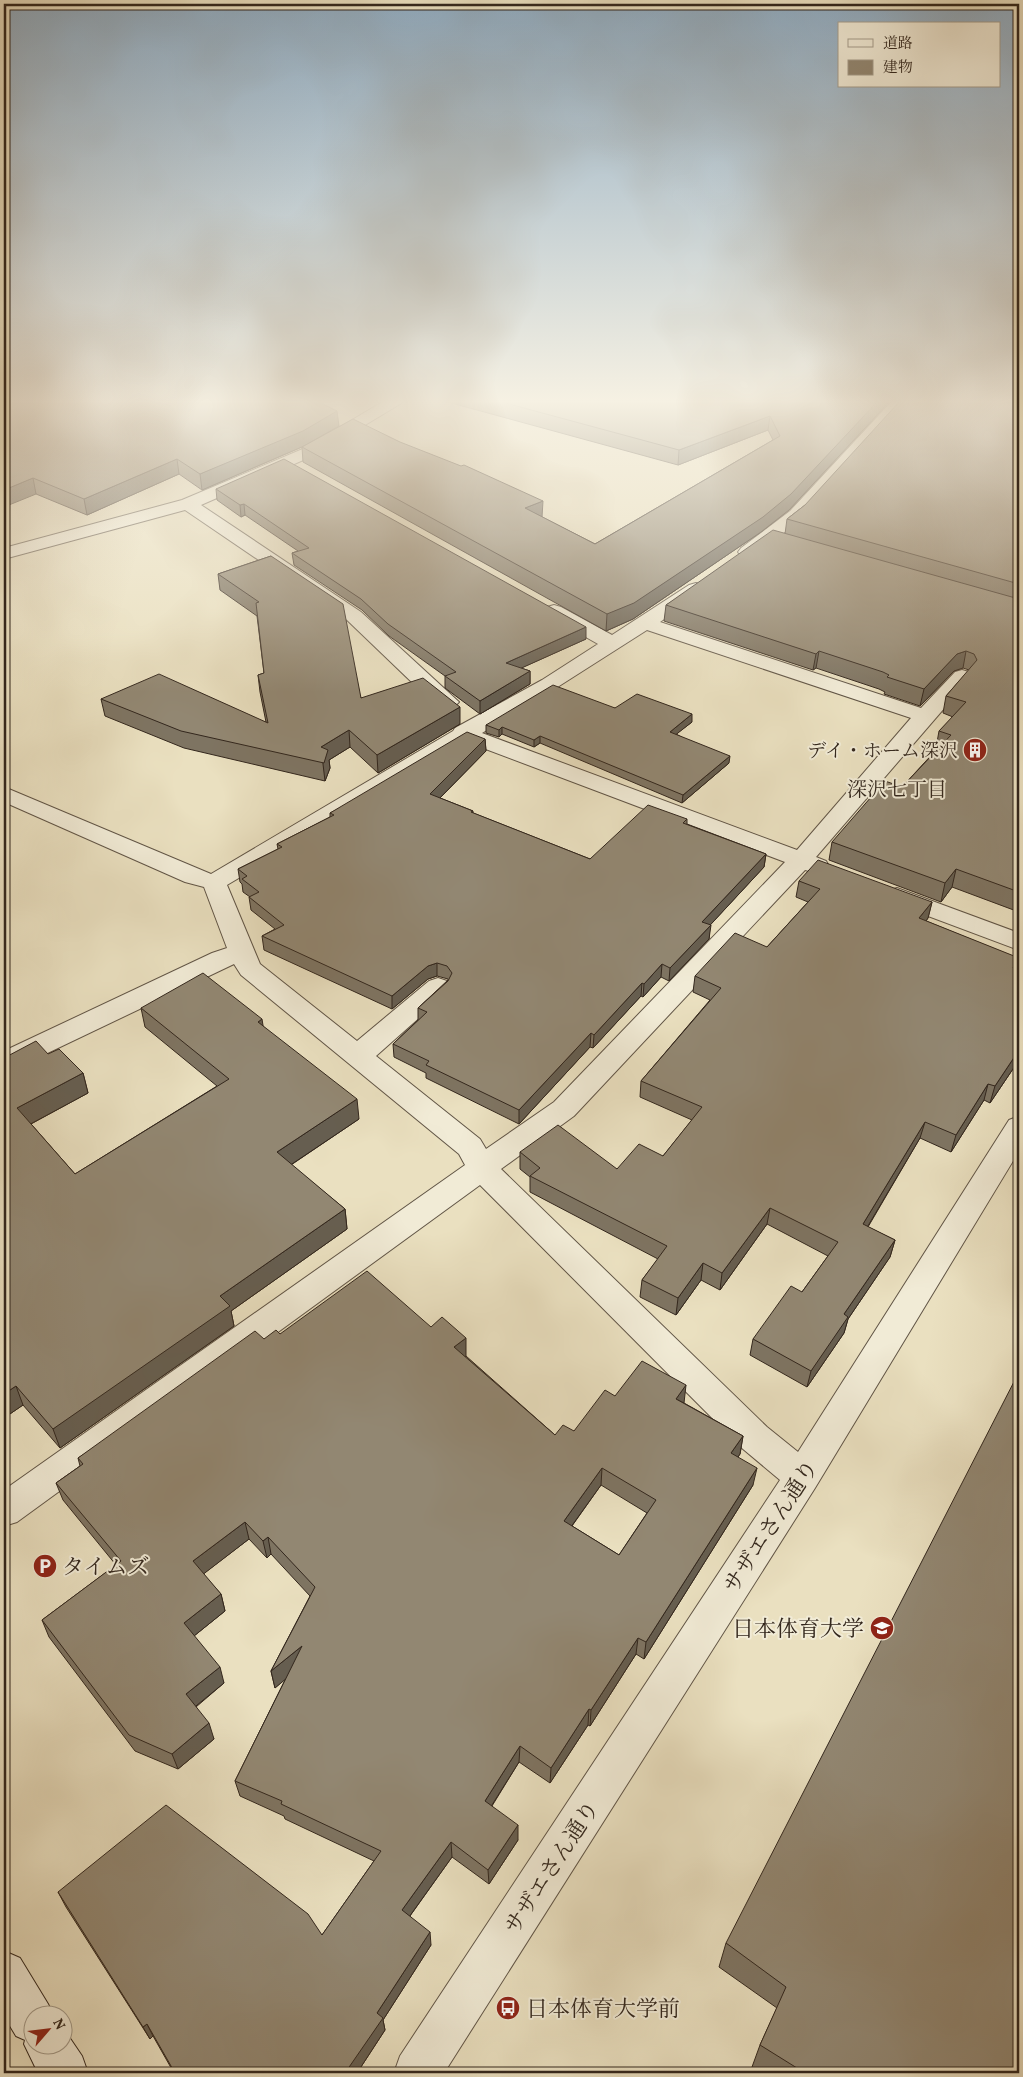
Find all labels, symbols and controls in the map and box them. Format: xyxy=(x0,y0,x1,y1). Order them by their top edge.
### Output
legend xyxy=(838,22,1000,88)
text: 道路 xyxy=(883,34,913,55)
text: 建物 xyxy=(883,58,913,79)
building icon: デイ・ホーム深沢 xyxy=(962,737,988,763)
place label: デイ・ホーム深沢 xyxy=(807,739,958,765)
district label: 深沢七丁目 xyxy=(847,777,947,805)
street label: サザエさん通り xyxy=(717,1455,827,1600)
parking icon: タイムズ xyxy=(32,1553,58,1579)
place label: タイムズ xyxy=(62,1553,150,1584)
place label: 日本体育大学 xyxy=(732,1615,864,1646)
school or university icon: 日本体育大学 xyxy=(869,1615,895,1641)
street label: サザエさん通り xyxy=(498,1796,608,1941)
bus stop icon: 日本体育大学前 xyxy=(495,1995,521,2021)
place label: 日本体育大学前 xyxy=(526,1995,680,2026)
north arrow xyxy=(22,2004,72,2054)
text: N xyxy=(47,2016,69,2034)

